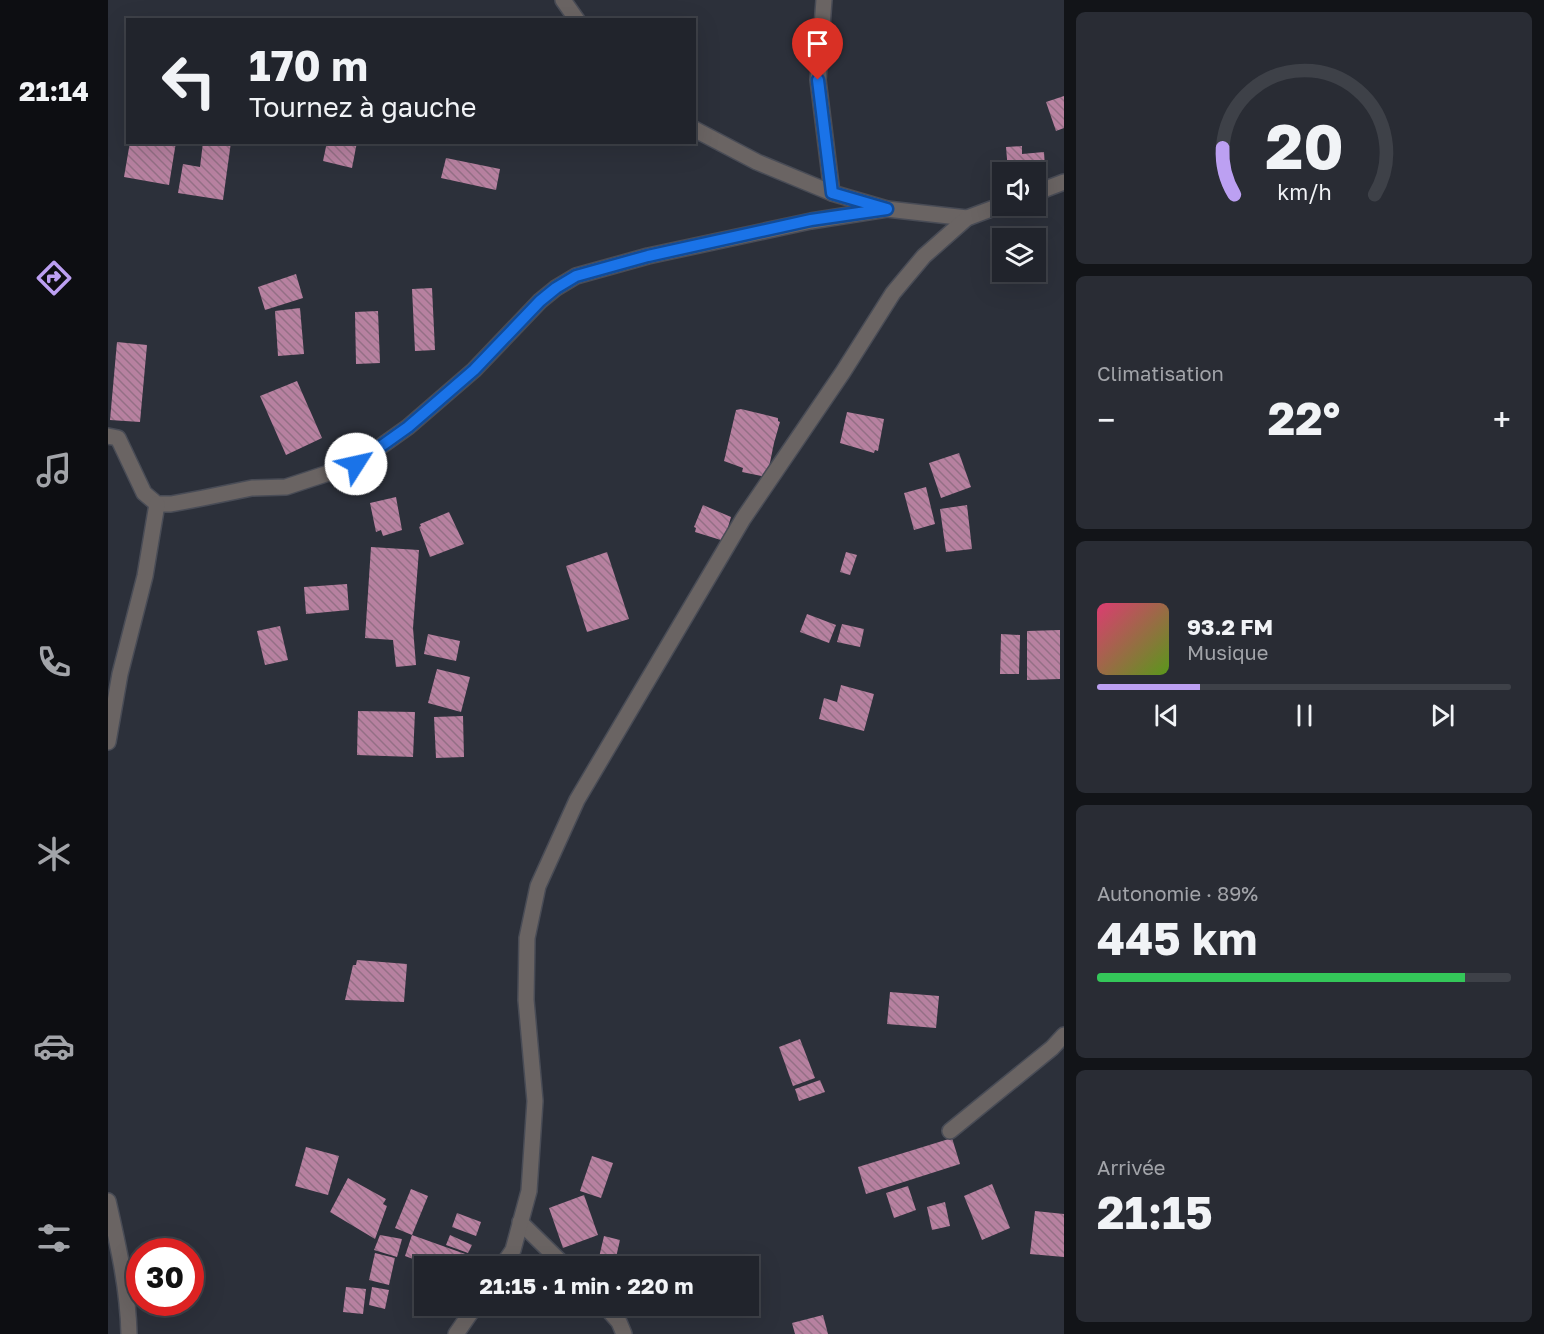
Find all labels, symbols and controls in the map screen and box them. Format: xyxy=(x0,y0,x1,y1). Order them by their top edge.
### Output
pin xyxy=(792,18,843,80)
icon: arrive xyxy=(801,27,834,60)
text: 170 m xyxy=(249,40,368,90)
icon: left xyxy=(150,42,228,120)
text: 21:14 xyxy=(19,75,89,107)
text: Tournez à gauche xyxy=(249,91,476,123)
text: 20 xyxy=(1265,108,1343,183)
map controls xyxy=(992,162,1046,282)
button: sound xyxy=(992,162,1046,216)
text: km/h xyxy=(1277,180,1331,206)
button: layers xyxy=(992,228,1046,282)
icon: directions xyxy=(33,257,75,299)
text: Climatisation xyxy=(1097,361,1224,385)
text: 22° xyxy=(1268,391,1340,445)
text: − xyxy=(1097,400,1115,439)
text: + xyxy=(1493,400,1511,439)
position arrow xyxy=(324,432,388,496)
icon: music xyxy=(33,449,75,491)
text: 93.2 FM xyxy=(1187,613,1273,640)
text: Musique xyxy=(1187,640,1268,664)
icon: phone xyxy=(33,641,75,683)
icon: previous xyxy=(1150,699,1183,732)
icon: pause xyxy=(1288,699,1321,732)
icon: next xyxy=(1426,699,1459,732)
icon: climate xyxy=(33,833,75,875)
text: Autonomie · 89% xyxy=(1097,881,1258,905)
text: 445 km xyxy=(1097,911,1257,965)
icon: car xyxy=(33,1025,75,1067)
text: Arrivée xyxy=(1097,1155,1165,1179)
text: 21:15 xyxy=(1097,1185,1213,1239)
icon: filters xyxy=(33,1217,75,1259)
speed limit sign: 30 xyxy=(126,1238,204,1316)
text: 21:15 · 1 min · 220 m xyxy=(480,1272,693,1299)

